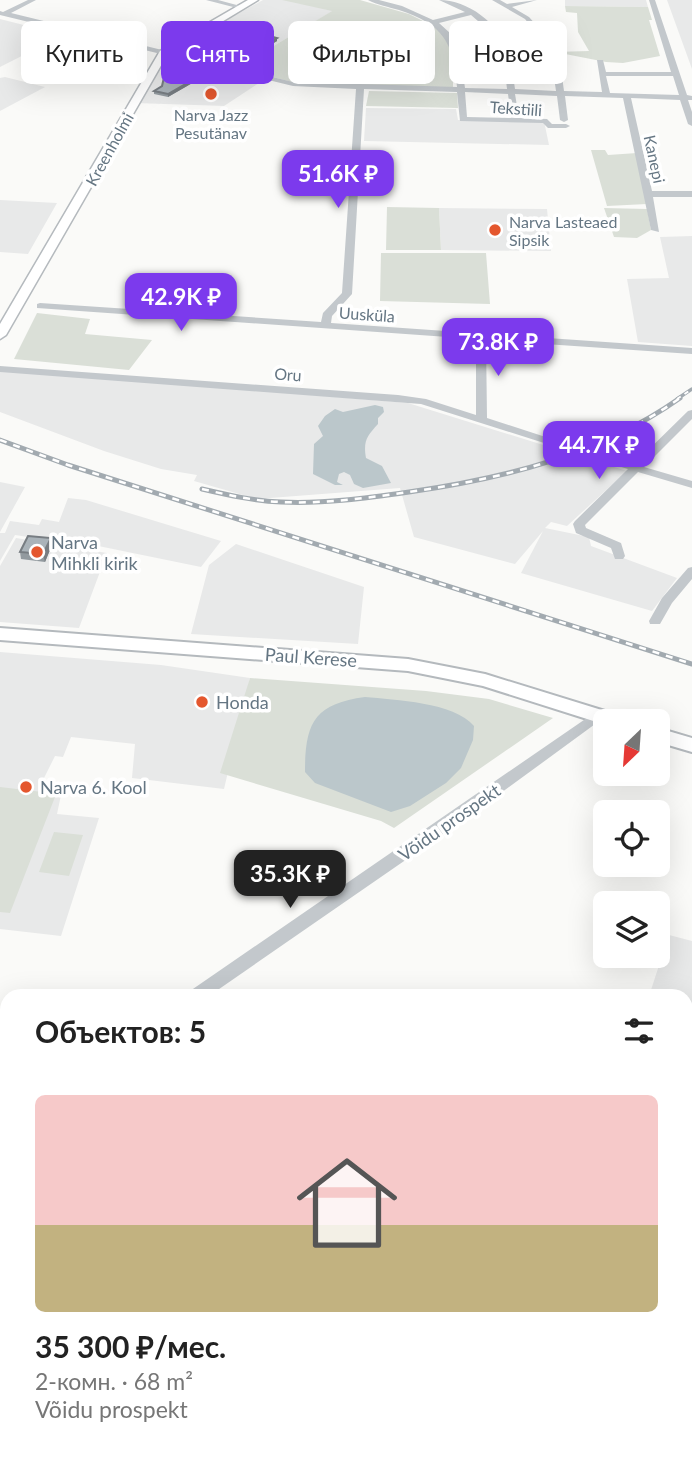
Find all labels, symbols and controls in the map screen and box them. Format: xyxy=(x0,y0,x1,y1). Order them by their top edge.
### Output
chip: Купить xyxy=(21,21,147,84)
chip: Снять xyxy=(161,21,274,84)
chip: Фильтры xyxy=(288,21,435,84)
chip: Новое xyxy=(449,21,567,84)
marker: Narva Jazz Pesutänav xyxy=(203,86,219,102)
street label: Tekstiili xyxy=(489,97,543,119)
place label: Narva Jazz Pesutänav xyxy=(174,105,248,142)
street label: Kreenholmi xyxy=(81,109,137,189)
street label: Kanepi xyxy=(641,133,669,185)
pin: 51.6K ₽ xyxy=(273,150,403,210)
text: 51.6K ₽ xyxy=(298,159,378,187)
place label: Narva Lasteaed Sipsik xyxy=(509,212,617,249)
marker: Narva Lasteaed Sipsik xyxy=(487,222,503,238)
pin: 42.9K ₽ xyxy=(116,274,246,333)
text: 42.9K ₽ xyxy=(141,282,221,310)
street label: Uusküla xyxy=(338,303,396,325)
pin: 73.8K ₽ xyxy=(433,318,563,378)
text: 73.8K ₽ xyxy=(458,327,538,355)
street label: Oru xyxy=(274,364,302,384)
pin: 44.7K ₽ xyxy=(534,421,664,481)
text: 44.7K ₽ xyxy=(559,430,639,458)
place label: Narva Mihkli kirik xyxy=(51,531,139,574)
marker: Narva Mihkli kirik xyxy=(29,544,45,560)
street label: Paul Kerese xyxy=(264,643,358,671)
place label: Honda xyxy=(216,691,269,713)
marker: Honda xyxy=(194,694,210,710)
north arrow xyxy=(593,709,670,786)
map controls xyxy=(593,709,670,968)
place label: Narva 6. Kool xyxy=(40,776,147,798)
street label: Võidu prospekt xyxy=(394,778,505,865)
marker: Narva 6. Kool xyxy=(18,779,34,795)
button: locate xyxy=(593,800,670,877)
pin: 35.3K ₽ xyxy=(225,850,355,910)
text: 35.3K ₽ xyxy=(250,859,330,887)
button: layers xyxy=(593,891,670,968)
icon: filters xyxy=(620,1012,658,1050)
text: Объектов: 5 xyxy=(35,1013,206,1049)
icon: home xyxy=(284,1140,410,1266)
text: 35 300 ₽/мес. xyxy=(35,1328,226,1364)
text: 2-комн. · 68 m² xyxy=(35,1367,193,1395)
text: Võidu prospekt xyxy=(35,1395,188,1423)

